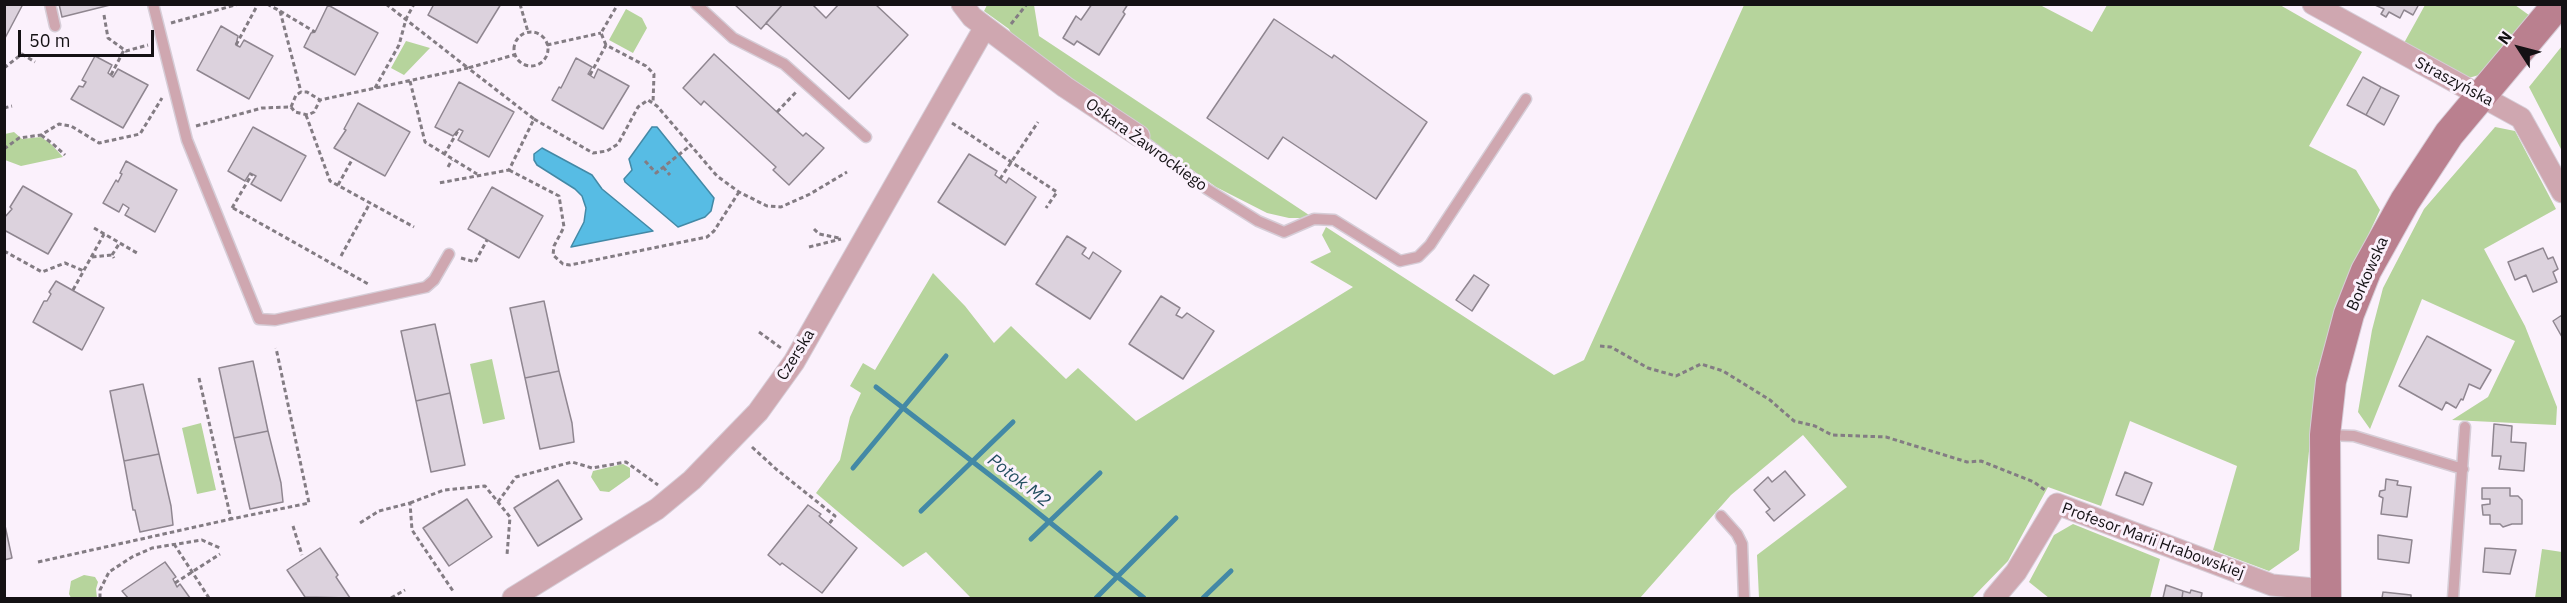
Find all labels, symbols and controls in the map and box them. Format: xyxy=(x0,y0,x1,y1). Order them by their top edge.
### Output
scale bar xyxy=(21,18,158,56)
north arrow xyxy=(2489,18,2549,78)
text: N xyxy=(2493,27,2516,48)
text: 50 m xyxy=(29,29,71,52)
street label: Straszyńska xyxy=(2411,53,2497,111)
street label: Oskara Żawrockiego xyxy=(1081,94,1211,196)
street label: Borkowska xyxy=(2343,234,2393,314)
street label: Czerska xyxy=(773,326,819,384)
water label: Potok M2 xyxy=(983,450,1055,512)
street label: Profesor Marii Hrabowskiej xyxy=(2059,499,2247,583)

